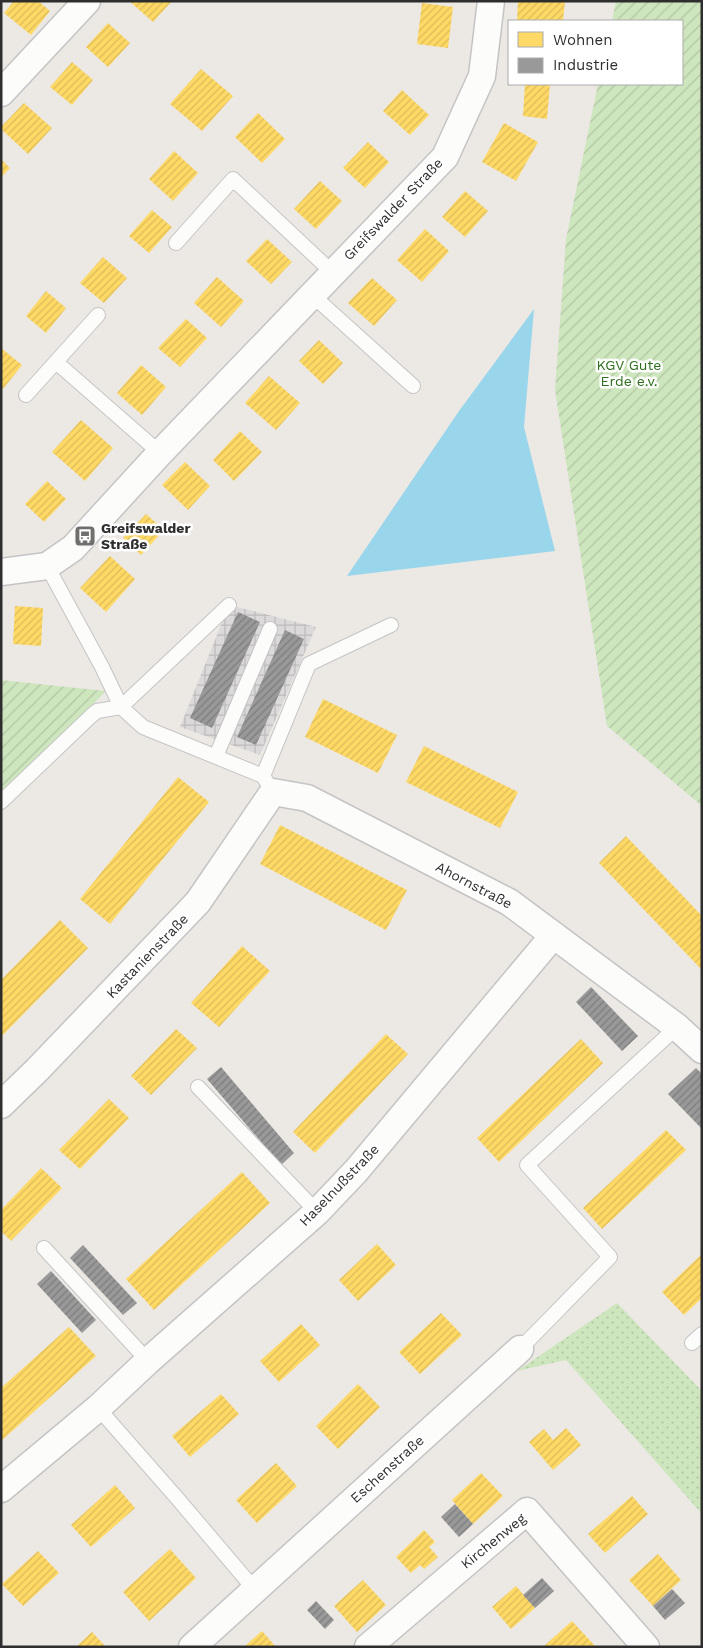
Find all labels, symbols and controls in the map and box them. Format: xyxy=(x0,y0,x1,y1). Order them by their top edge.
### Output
legend xyxy=(508,20,683,85)
text: Wohnen xyxy=(553,31,612,49)
text: Industrie xyxy=(553,56,618,74)
street label: Greifswalder Straße xyxy=(340,155,446,263)
park label: KGV Gute Erde e.v. xyxy=(597,357,661,389)
place label: Greifswalder Straße xyxy=(101,520,190,552)
bus stop icon: Greifswalder Straße xyxy=(73,524,97,548)
street label: Ahornstraße xyxy=(433,858,515,912)
street label: Kastanienstraße xyxy=(103,911,191,1001)
street label: Haselnußstraße xyxy=(296,1141,382,1229)
street label: Eschenstraße xyxy=(347,1432,427,1506)
street label: Kirchenweg xyxy=(457,1510,529,1572)

